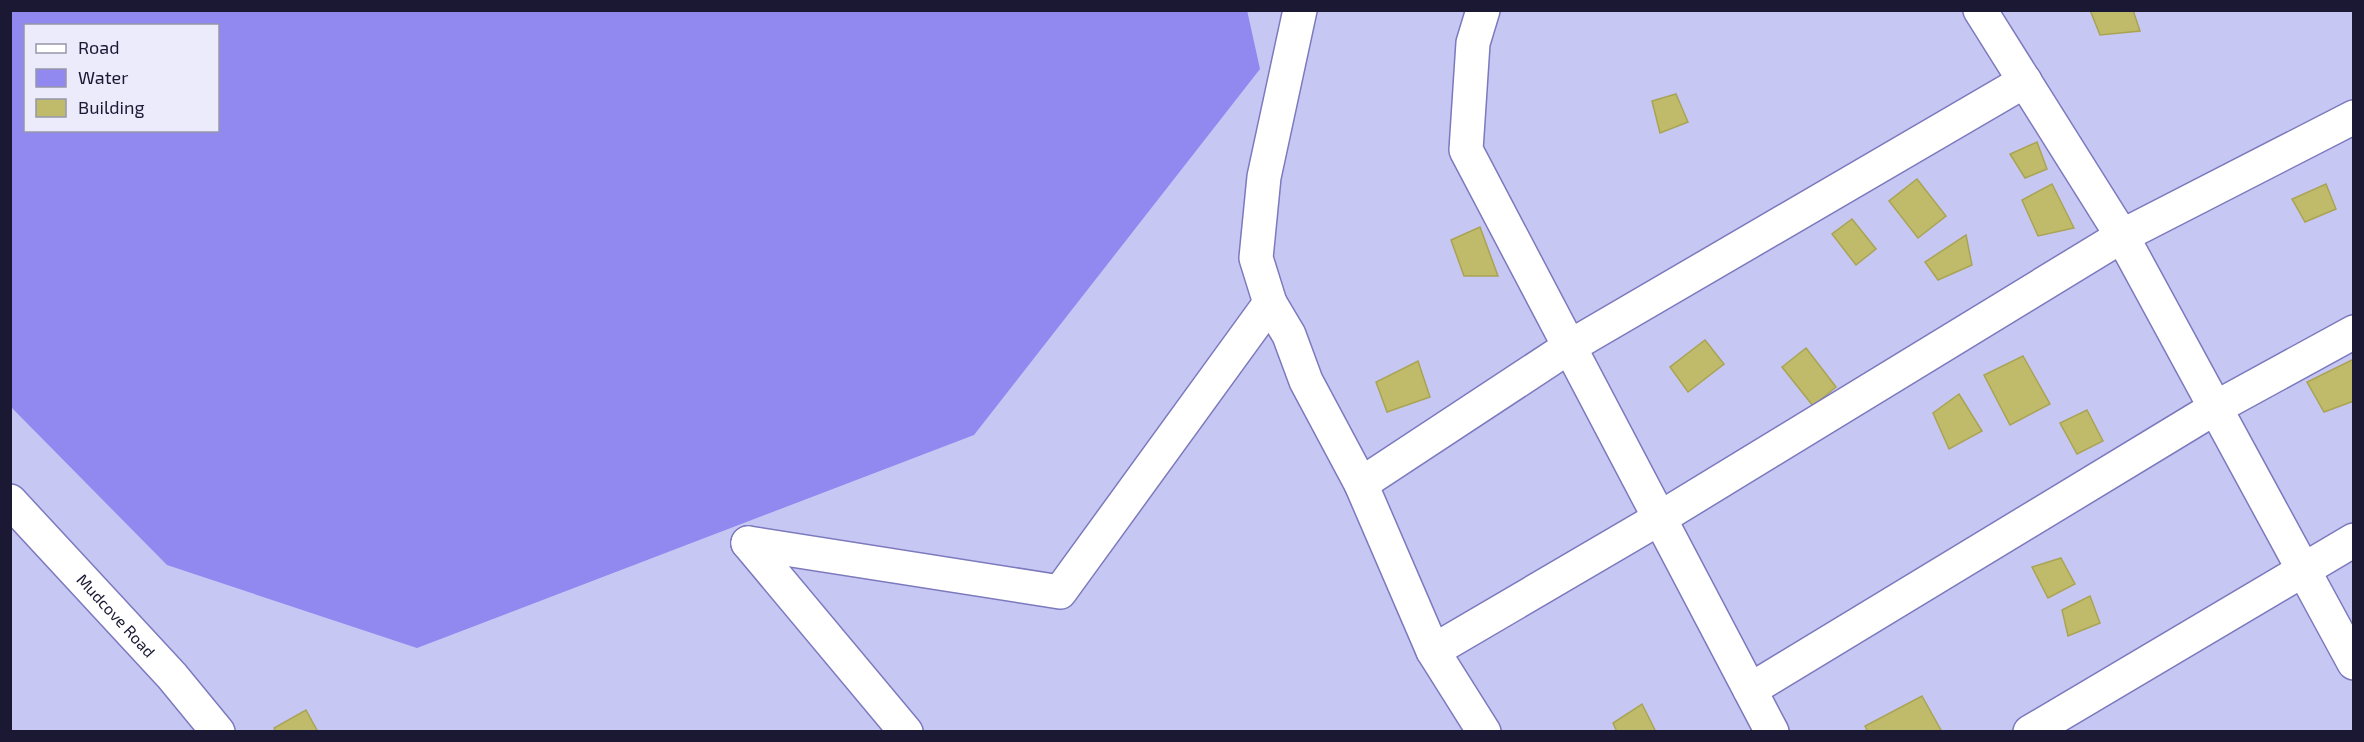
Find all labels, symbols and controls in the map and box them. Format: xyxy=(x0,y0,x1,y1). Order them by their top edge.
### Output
legend xyxy=(24,24,219,132)
text: Road xyxy=(78,36,119,58)
text: Water xyxy=(78,66,128,88)
text: Building xyxy=(78,96,145,118)
street label: Mudcove Road xyxy=(73,570,159,661)

